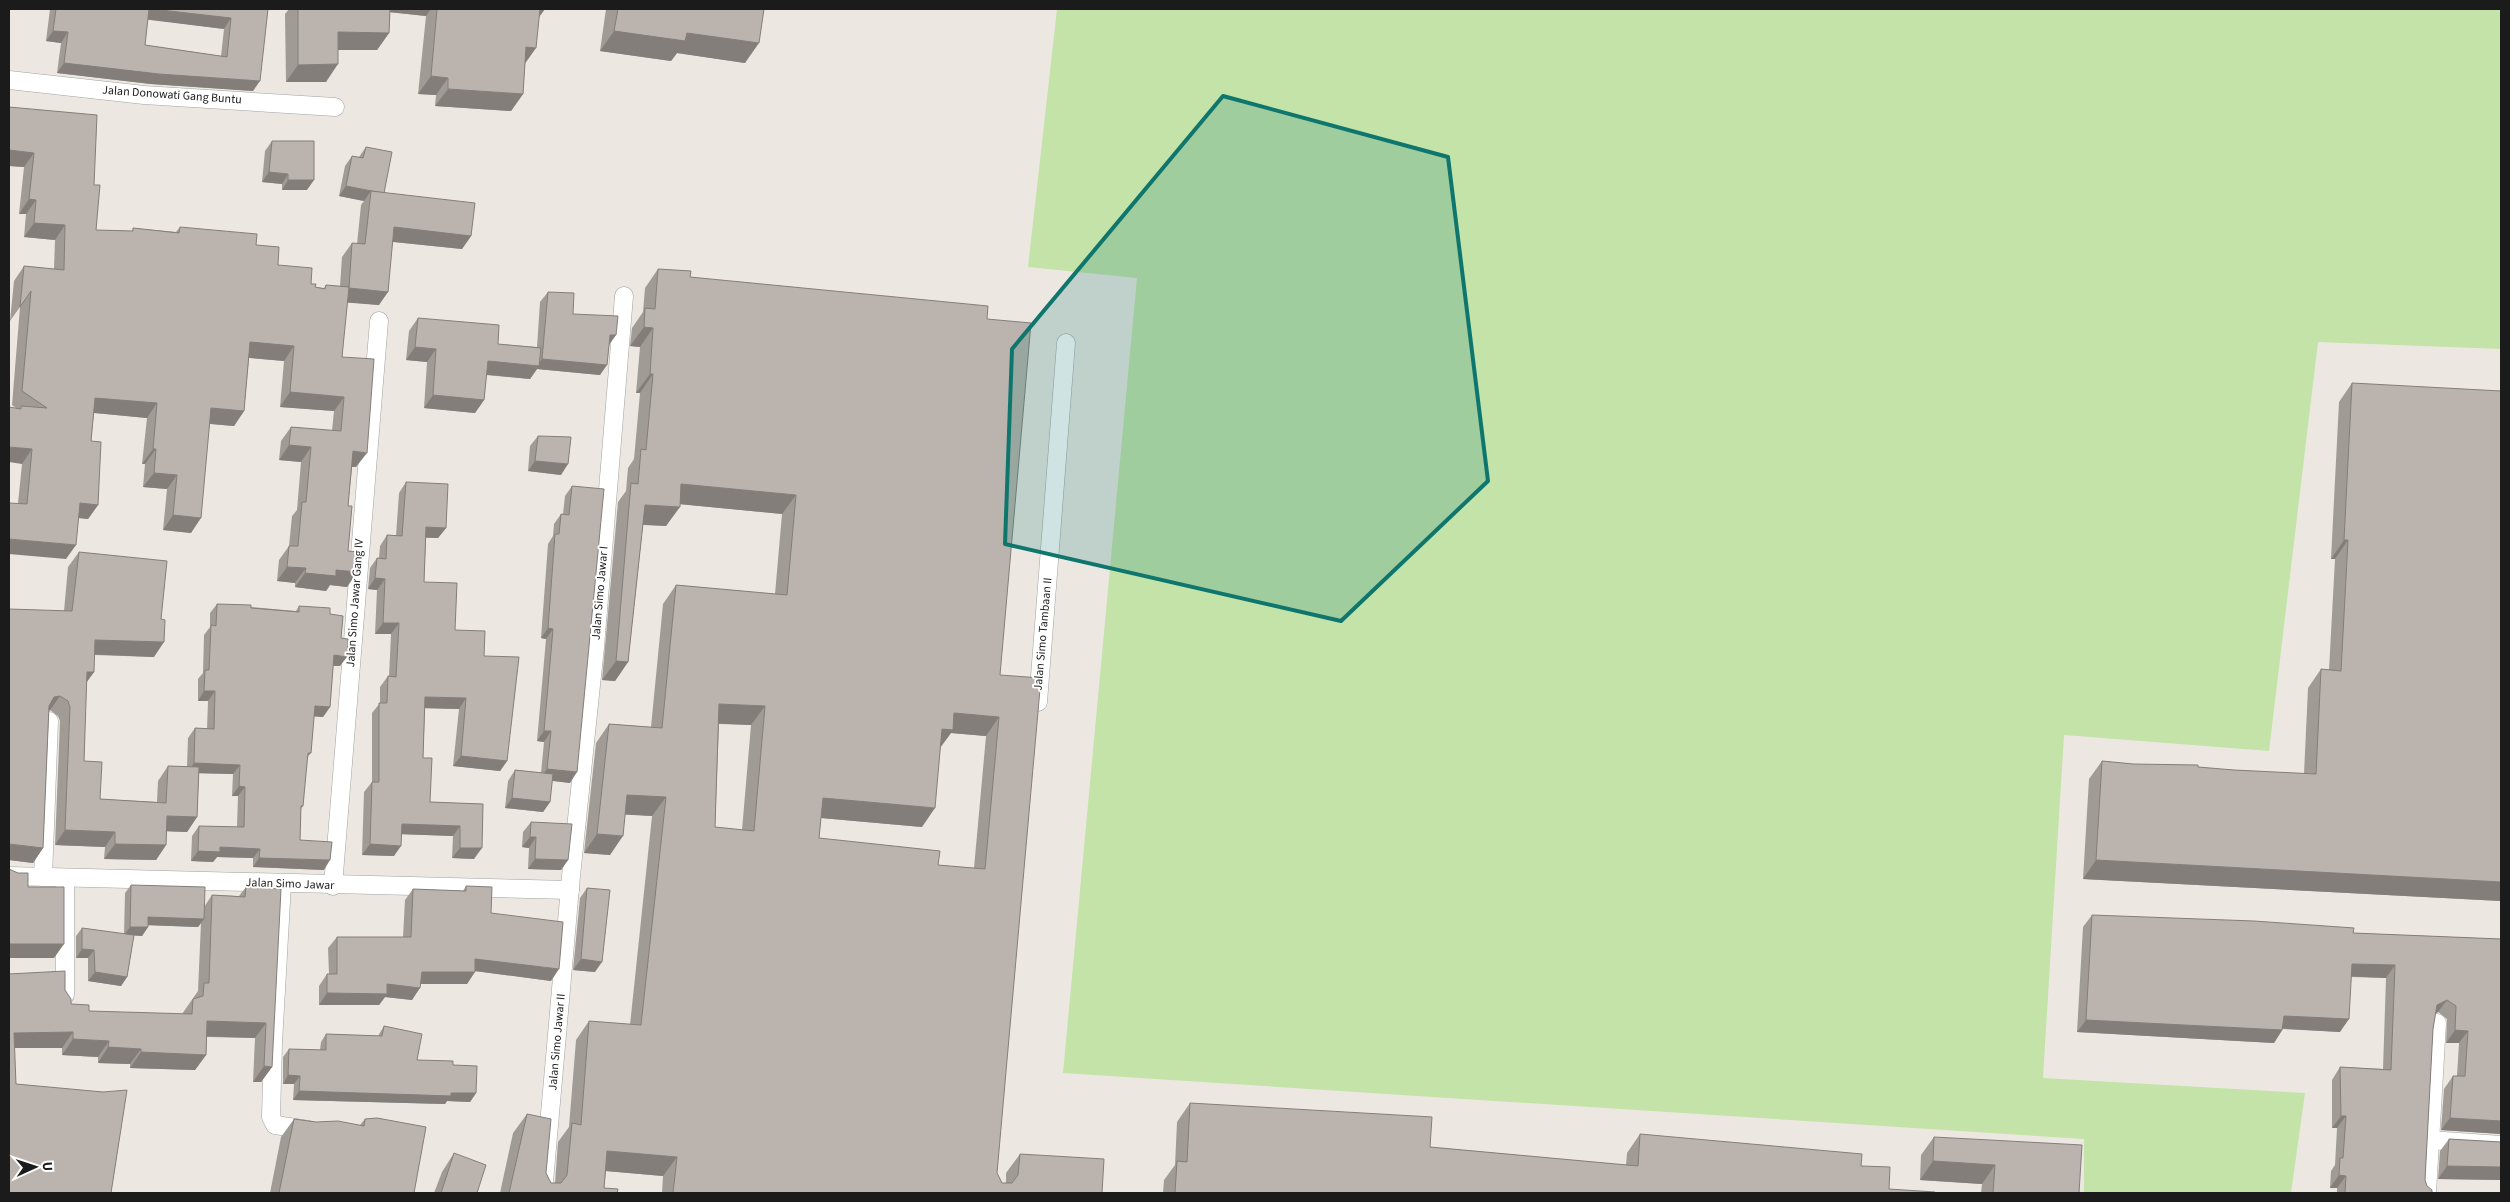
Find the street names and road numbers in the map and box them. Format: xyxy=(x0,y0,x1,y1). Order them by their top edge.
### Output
street label: Jalan Donowati Gang Buntu xyxy=(102,82,242,108)
street label: Jalan Simo Jawar Gang IV xyxy=(342,537,368,668)
street label: Jalan Simo Jawar I xyxy=(587,545,613,641)
street label: Jalan Simo Tambaan II xyxy=(1030,577,1056,691)
street label: Jalan Simo Jawar xyxy=(245,874,335,894)
street label: Jalan Simo Jawar II xyxy=(544,993,570,1091)

